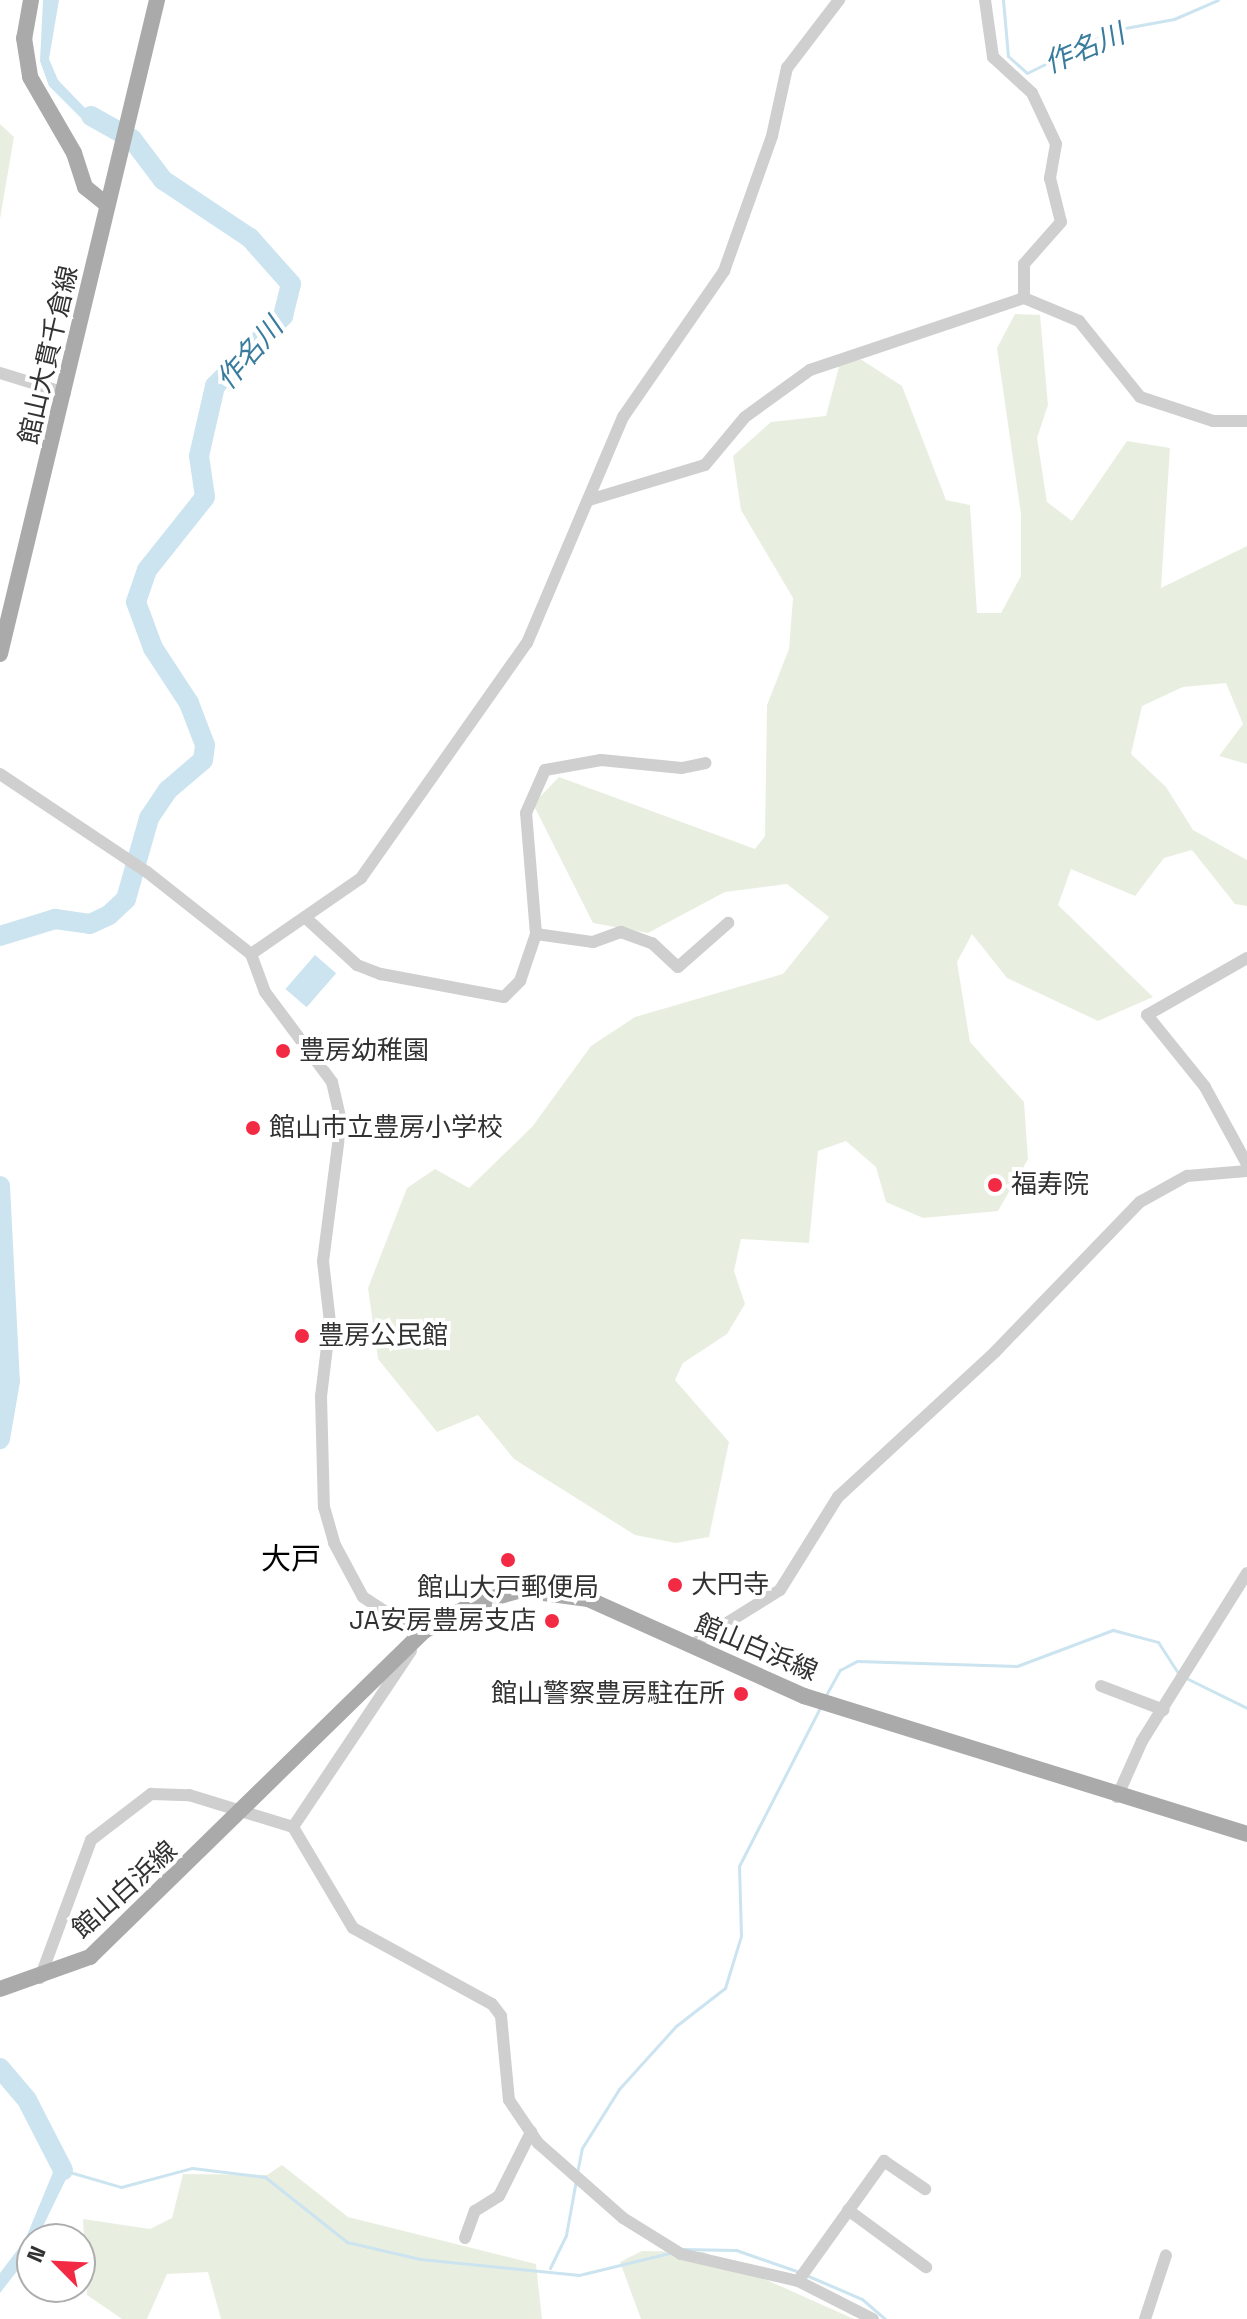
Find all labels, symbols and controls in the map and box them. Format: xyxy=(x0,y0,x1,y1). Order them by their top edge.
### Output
water label: 作名川 xyxy=(1039,16,1129,80)
street label: 館山大貫千倉線 xyxy=(13,263,85,447)
water label: 作名川 xyxy=(209,310,289,396)
place label: 豊房幼稚園 xyxy=(299,1035,429,1067)
marker: 豊房幼稚園 xyxy=(274,1042,292,1060)
place label: 館山市立豊房小学校 xyxy=(269,1112,503,1144)
marker: 館山市立豊房小学校 xyxy=(244,1119,262,1137)
place label: 福寿院 xyxy=(1011,1169,1089,1201)
marker: 福寿院 xyxy=(986,1176,1004,1194)
place label: 豊房公民館 xyxy=(318,1320,448,1352)
marker: 豊房公民館 xyxy=(293,1327,311,1345)
district label: 大戸 xyxy=(261,1541,321,1577)
marker: 館山大戸郵便局 xyxy=(499,1551,517,1569)
place label: 大円寺 xyxy=(691,1569,769,1601)
place label: 館山大戸郵便局 xyxy=(417,1572,599,1604)
marker: 大円寺 xyxy=(666,1576,684,1594)
place label: JA安房豊房支店 xyxy=(349,1605,536,1637)
street label: 館山白浜線 xyxy=(690,1608,822,1688)
marker: JA安房豊房支店 xyxy=(543,1612,561,1630)
place label: 館山警察豊房駐在所 xyxy=(491,1678,725,1710)
marker: 館山警察豊房駐在所 xyxy=(732,1685,750,1703)
street label: 館山白浜線 xyxy=(66,1835,184,1945)
north arrow xyxy=(16,2223,96,2303)
text: N xyxy=(20,2242,52,2266)

